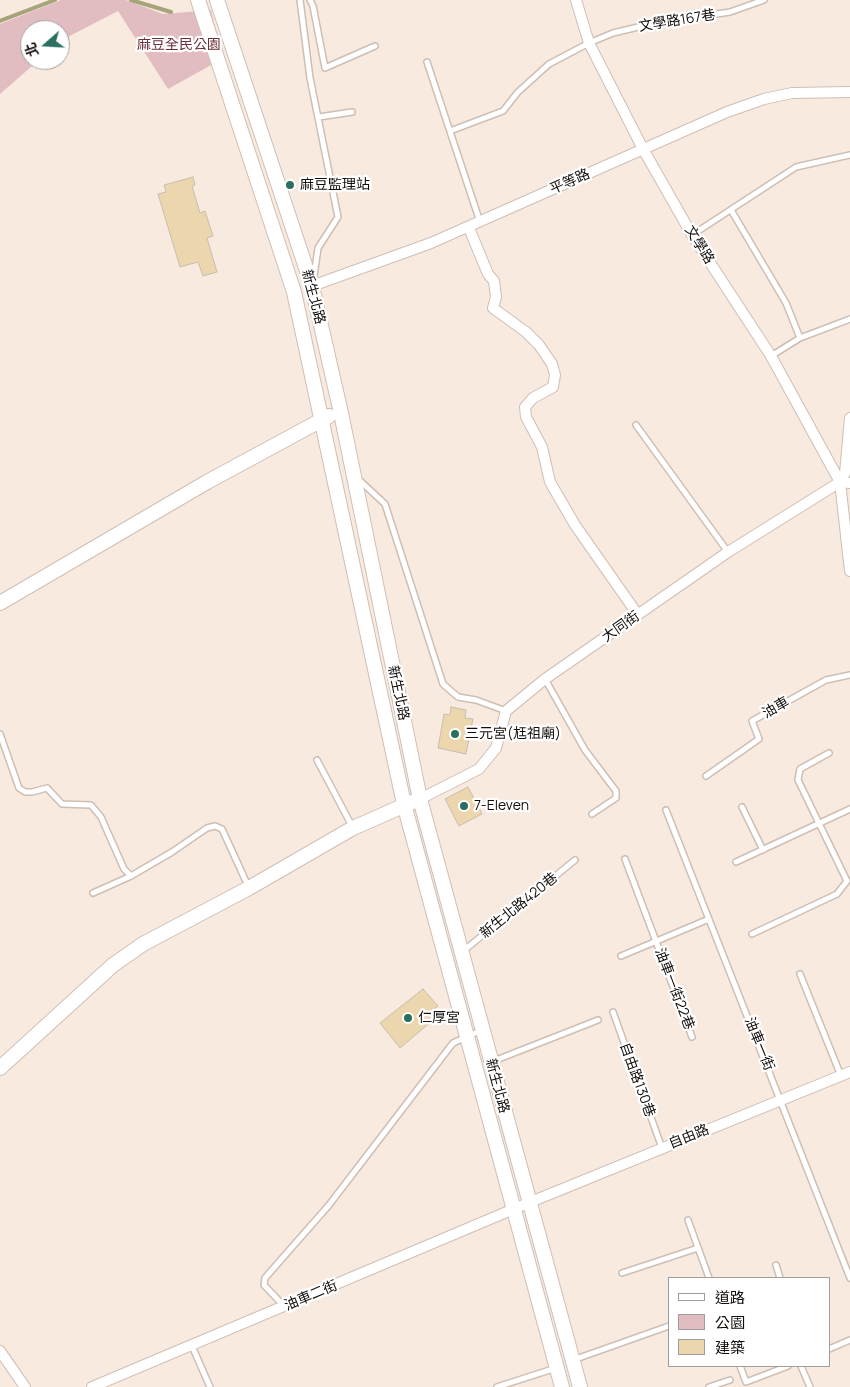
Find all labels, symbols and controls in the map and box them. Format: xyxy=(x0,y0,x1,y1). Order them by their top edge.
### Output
street label: 文學路167巷 xyxy=(638,7,716,35)
north arrow xyxy=(20,20,70,70)
park label: 麻豆全民公園 xyxy=(137,37,221,53)
text: 北 xyxy=(20,40,43,59)
street label: 平等路 xyxy=(547,166,593,198)
place label: 麻豆監理站 xyxy=(300,177,370,193)
marker: 麻豆監理站 xyxy=(284,179,296,191)
street label: 文學路 xyxy=(681,223,717,267)
street label: 新生北路 xyxy=(298,268,328,326)
street label: 大同街 xyxy=(599,608,643,646)
street label: 新生北路 xyxy=(384,664,412,722)
street label: 油車 xyxy=(760,694,792,722)
place label: 三元宮(尪祖廟) xyxy=(465,726,561,742)
marker: 三元宮(尪祖廟) xyxy=(449,728,461,740)
place label: 7-Eleven xyxy=(474,798,529,814)
marker: 7-Eleven xyxy=(458,800,470,812)
street label: 新生北路420巷 xyxy=(477,870,561,942)
street label: 油車一街22巷 xyxy=(651,946,697,1032)
place label: 仁厚宮 xyxy=(418,1010,460,1026)
marker: 仁厚宮 xyxy=(402,1012,414,1024)
street label: 油車一街 xyxy=(741,1015,777,1073)
street label: 自由路130巷 xyxy=(616,1041,658,1119)
street label: 新生北路 xyxy=(482,1057,512,1115)
street label: 自由路 xyxy=(666,1121,712,1153)
street label: 油車二街 xyxy=(282,1277,340,1315)
legend xyxy=(668,1277,830,1367)
text: 道路 xyxy=(715,1287,745,1308)
text: 公園 xyxy=(715,1312,745,1333)
text: 建築 xyxy=(715,1337,745,1358)

